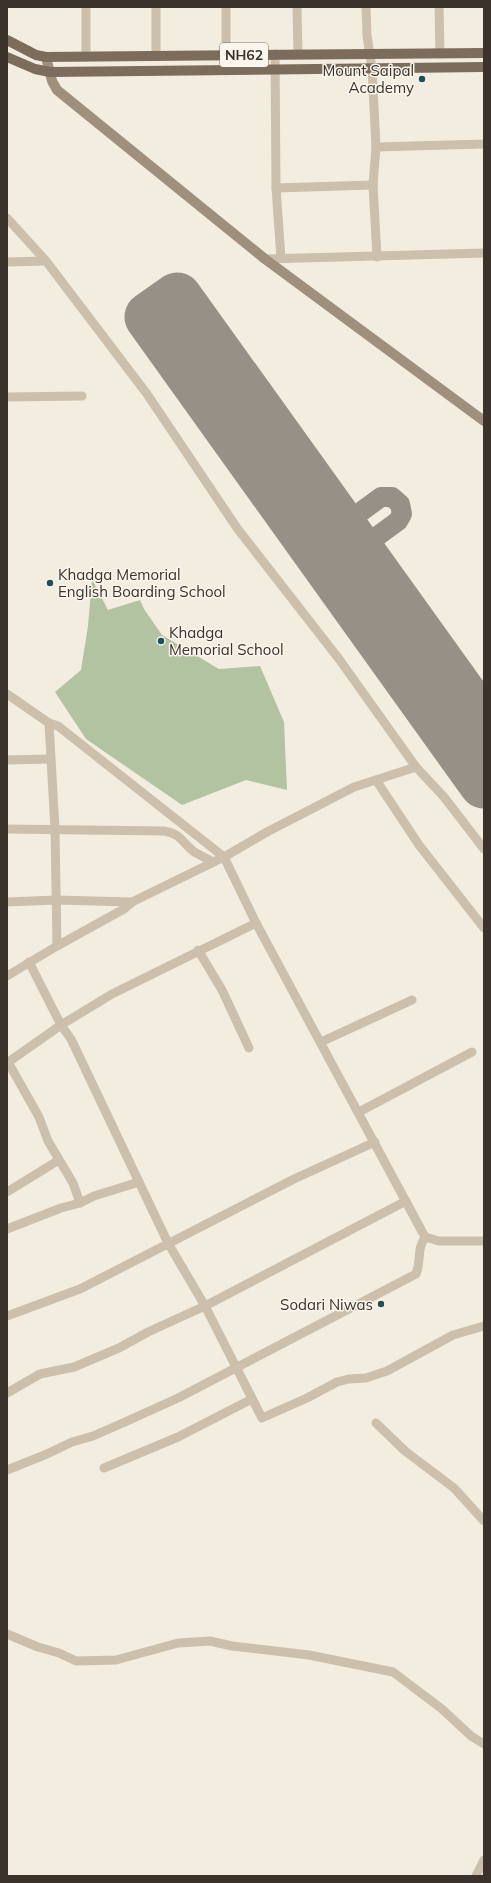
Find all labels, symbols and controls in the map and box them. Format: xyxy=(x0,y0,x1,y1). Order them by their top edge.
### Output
road number: NH62 xyxy=(220,43,268,67)
place label: Mount Saipal Academy xyxy=(322,61,414,97)
marker: Mount Saipal Academy xyxy=(417,74,427,84)
place label: Khadga Memorial English Boarding School xyxy=(58,565,226,601)
marker: Khadga Memorial English Boarding School xyxy=(45,578,55,588)
place label: Khadga Memorial School xyxy=(169,623,284,659)
marker: Khadga Memorial School xyxy=(156,636,166,646)
place label: Sodari Niwas xyxy=(280,1295,373,1314)
marker: Sodari Niwas xyxy=(376,1299,386,1309)

